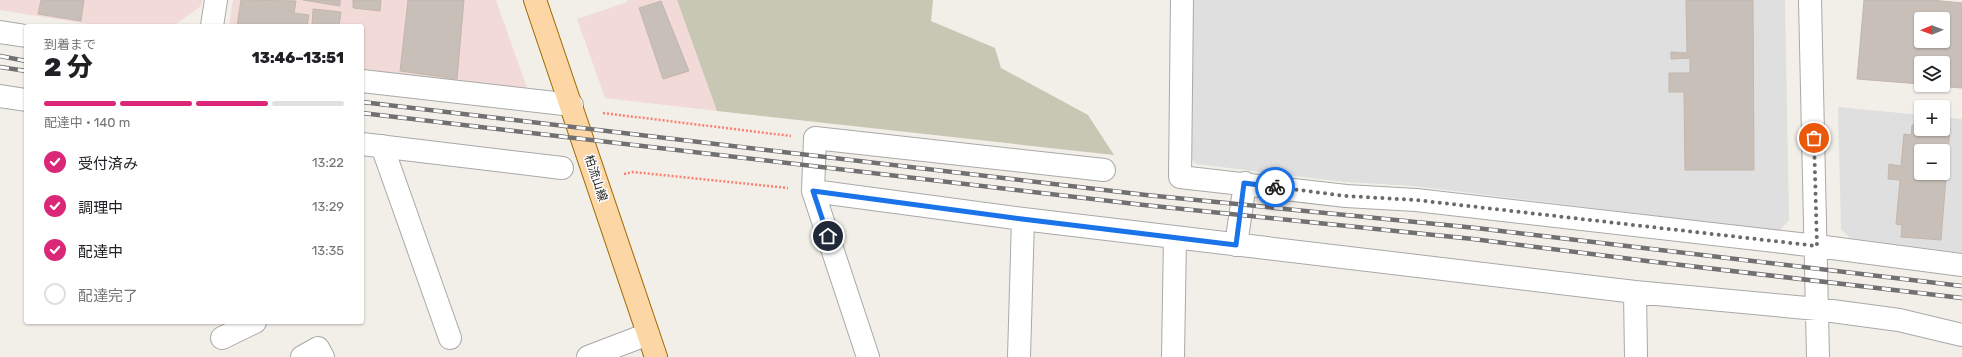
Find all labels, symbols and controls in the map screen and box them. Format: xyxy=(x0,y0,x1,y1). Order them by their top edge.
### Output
north arrow xyxy=(1914,12,1950,48)
map controls xyxy=(1914,12,1950,180)
text: 到着まで xyxy=(44,37,96,52)
text: 13:46–13:51 xyxy=(252,49,344,67)
text: 2 分 xyxy=(44,52,93,83)
button: layers xyxy=(1914,56,1950,92)
button: + xyxy=(1914,100,1950,136)
text: 配達中 · 140 m xyxy=(44,115,130,130)
pin xyxy=(1797,121,1831,155)
icon: bag xyxy=(1803,127,1825,149)
button: − xyxy=(1914,144,1950,180)
icon: check xyxy=(44,151,66,173)
street label: 柏流山線 xyxy=(582,153,610,203)
text: 受付済み xyxy=(78,155,138,173)
text: 13:22 xyxy=(312,155,344,170)
courier xyxy=(1255,167,1295,207)
icon: bike xyxy=(1264,176,1286,198)
icon: check xyxy=(44,195,66,217)
text: 調理中 xyxy=(78,199,123,217)
text: 13:29 xyxy=(312,199,344,214)
pin xyxy=(811,219,845,253)
icon: home xyxy=(817,225,839,247)
icon: check xyxy=(44,239,66,261)
text: 配達中 xyxy=(78,243,123,261)
text: 13:35 xyxy=(312,243,344,258)
text: 配達完了 xyxy=(78,287,138,305)

